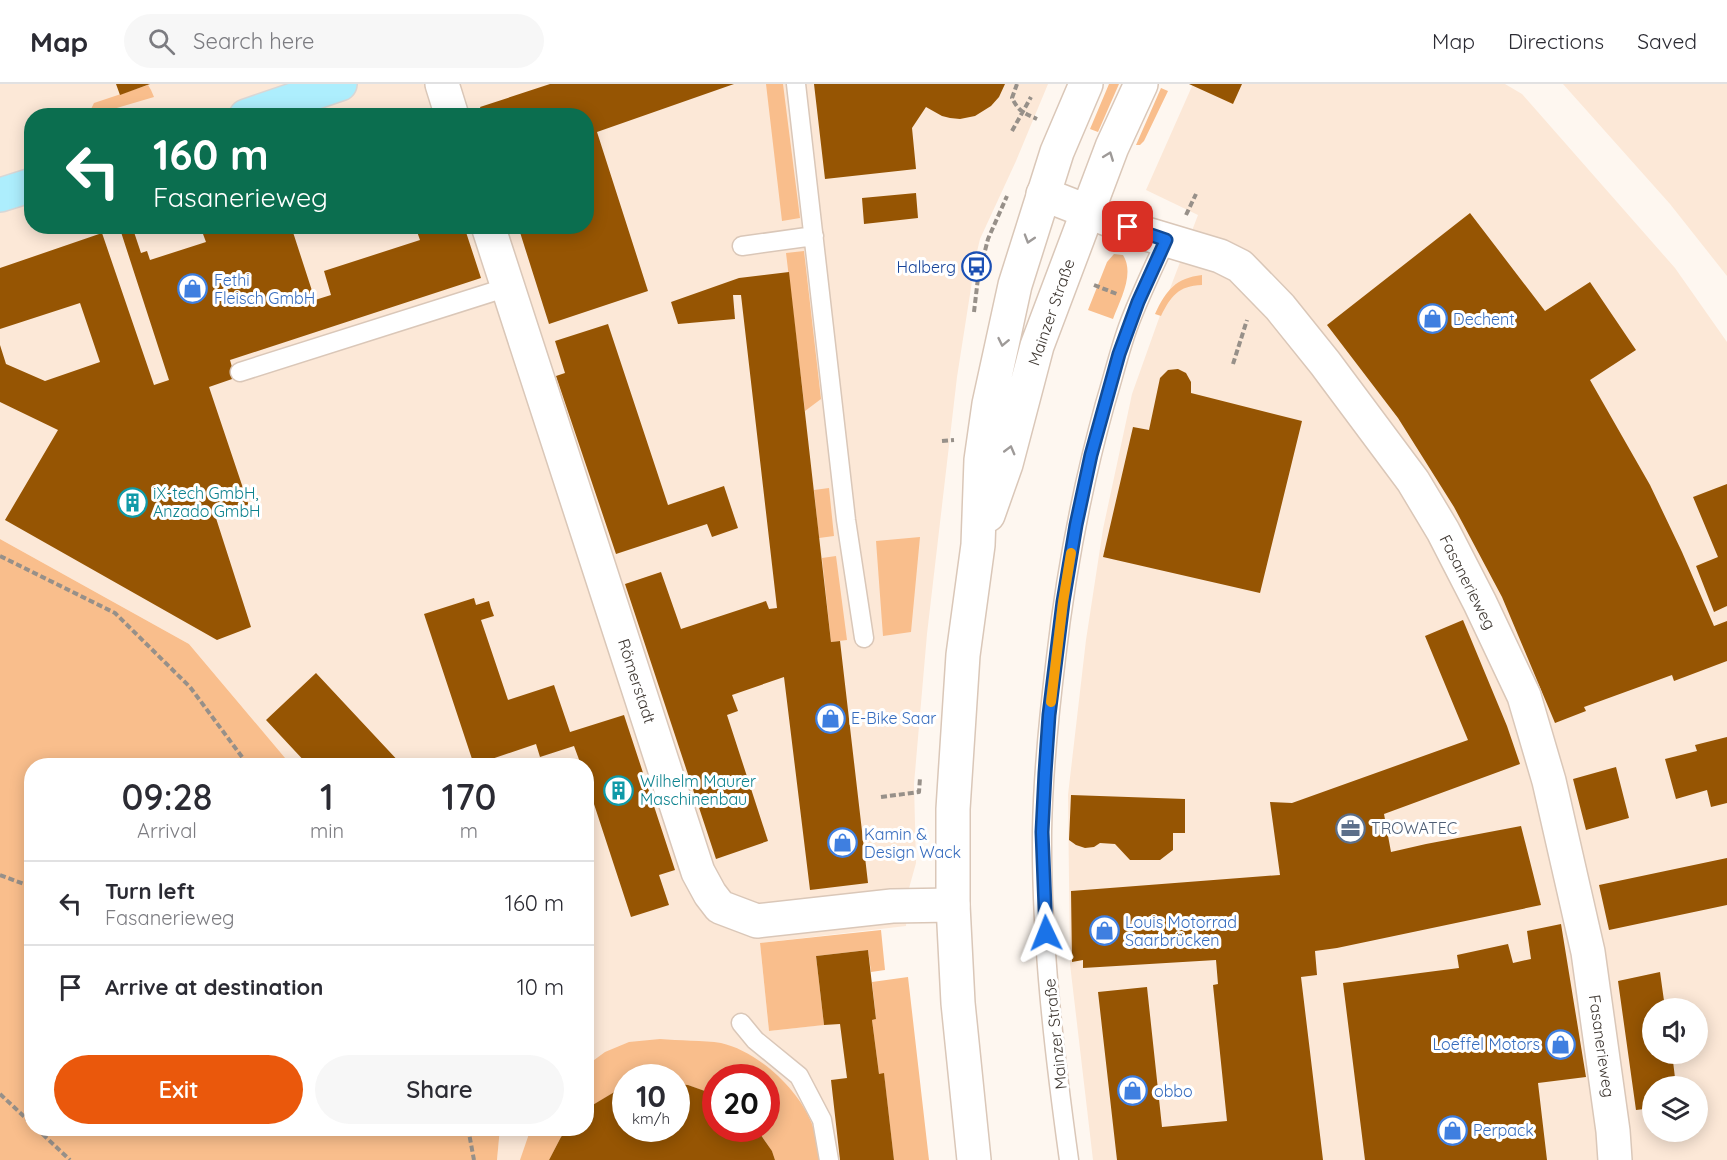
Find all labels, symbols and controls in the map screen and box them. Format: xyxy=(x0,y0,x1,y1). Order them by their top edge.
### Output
search box xyxy=(124,14,544,68)
text: Map xyxy=(30,24,88,59)
icon: search xyxy=(145,25,178,58)
text: Search here xyxy=(193,27,315,55)
text: Map xyxy=(1432,28,1475,54)
text: Directions xyxy=(1508,28,1604,54)
text: Saved xyxy=(1637,28,1697,54)
text: 160 m xyxy=(153,128,269,181)
icon: left xyxy=(54,132,132,210)
one-way arrow xyxy=(1102,151,1114,162)
text: Fasanerieweg xyxy=(153,180,328,214)
pin xyxy=(1102,201,1153,252)
icon: arrive xyxy=(1111,210,1144,243)
one-way arrow xyxy=(1024,233,1036,244)
bus stop icon: Halberg xyxy=(961,251,993,283)
street label: Mainzer Straße xyxy=(1023,256,1079,368)
place label: Halberg xyxy=(896,257,956,277)
place label: Fethi Fleisch GmbH xyxy=(214,270,315,308)
shop icon: Fethi Fleisch GmbH xyxy=(177,273,209,305)
shop icon: Dechent xyxy=(1416,303,1448,335)
place label: Dechent xyxy=(1453,309,1515,329)
one-way arrow xyxy=(997,337,1010,347)
one-way arrow xyxy=(1003,445,1015,456)
place label: iX-tech GmbH, Anzado GmbH xyxy=(153,483,261,521)
building icon: iX-tech GmbH, Anzado GmbH xyxy=(116,486,148,518)
street label: Fasanerieweg xyxy=(1436,531,1500,633)
street label: Römerstadt xyxy=(614,636,660,726)
shop icon: E-Bike Saar xyxy=(814,702,846,734)
place label: E-Bike Saar xyxy=(851,708,937,728)
place label: Wilhelm Maurer Maschinenbau xyxy=(640,771,756,809)
text: 09:28 xyxy=(121,774,212,819)
text: 1 xyxy=(320,774,334,819)
text: 170 xyxy=(441,774,497,819)
building icon: Wilhelm Maurer Maschinenbau xyxy=(603,774,635,806)
office icon: TROWATEC xyxy=(1334,812,1366,844)
text: Arrival xyxy=(137,818,197,843)
text: min xyxy=(310,818,344,843)
text: m xyxy=(460,818,478,843)
place label: TROWATEC xyxy=(1371,818,1457,838)
place label: Kamin & Design Wack xyxy=(864,824,961,862)
shop icon: Kamin & Design Wack xyxy=(827,827,859,859)
text: Turn left xyxy=(105,877,195,905)
icon: left xyxy=(54,887,87,920)
text: 160 m xyxy=(505,889,564,917)
position arrow xyxy=(1014,901,1078,965)
text: Fasanerieweg xyxy=(105,905,235,930)
place label: Louis Motorrad Saarbrücken xyxy=(1125,912,1237,950)
shop icon: Louis Motorrad Saarbrücken xyxy=(1088,915,1120,947)
icon: arrive xyxy=(54,971,87,1004)
text: Arrive at destination xyxy=(105,973,323,1001)
text: 10 m xyxy=(517,973,564,1001)
street label: Mainzer Straße xyxy=(1039,978,1071,1090)
street label: Fasanerieweg xyxy=(1585,993,1619,1099)
map controls xyxy=(1642,998,1708,1142)
button: sound xyxy=(1642,998,1708,1064)
shop icon: Loeffel Motors xyxy=(1545,1028,1577,1060)
place label: Loeffel Motors xyxy=(1433,1034,1540,1054)
button: Exit xyxy=(54,1055,303,1124)
button: Share xyxy=(315,1055,564,1124)
speed limit sign: 20 xyxy=(702,1064,780,1142)
shop icon: obbo xyxy=(1117,1075,1149,1107)
button: layers xyxy=(1642,1076,1708,1142)
text: 10 xyxy=(636,1077,666,1115)
place label: obbo xyxy=(1154,1081,1193,1101)
text: km/h xyxy=(632,1109,670,1128)
shop icon: Perpack xyxy=(1436,1114,1468,1146)
place label: Perpack xyxy=(1473,1120,1534,1140)

